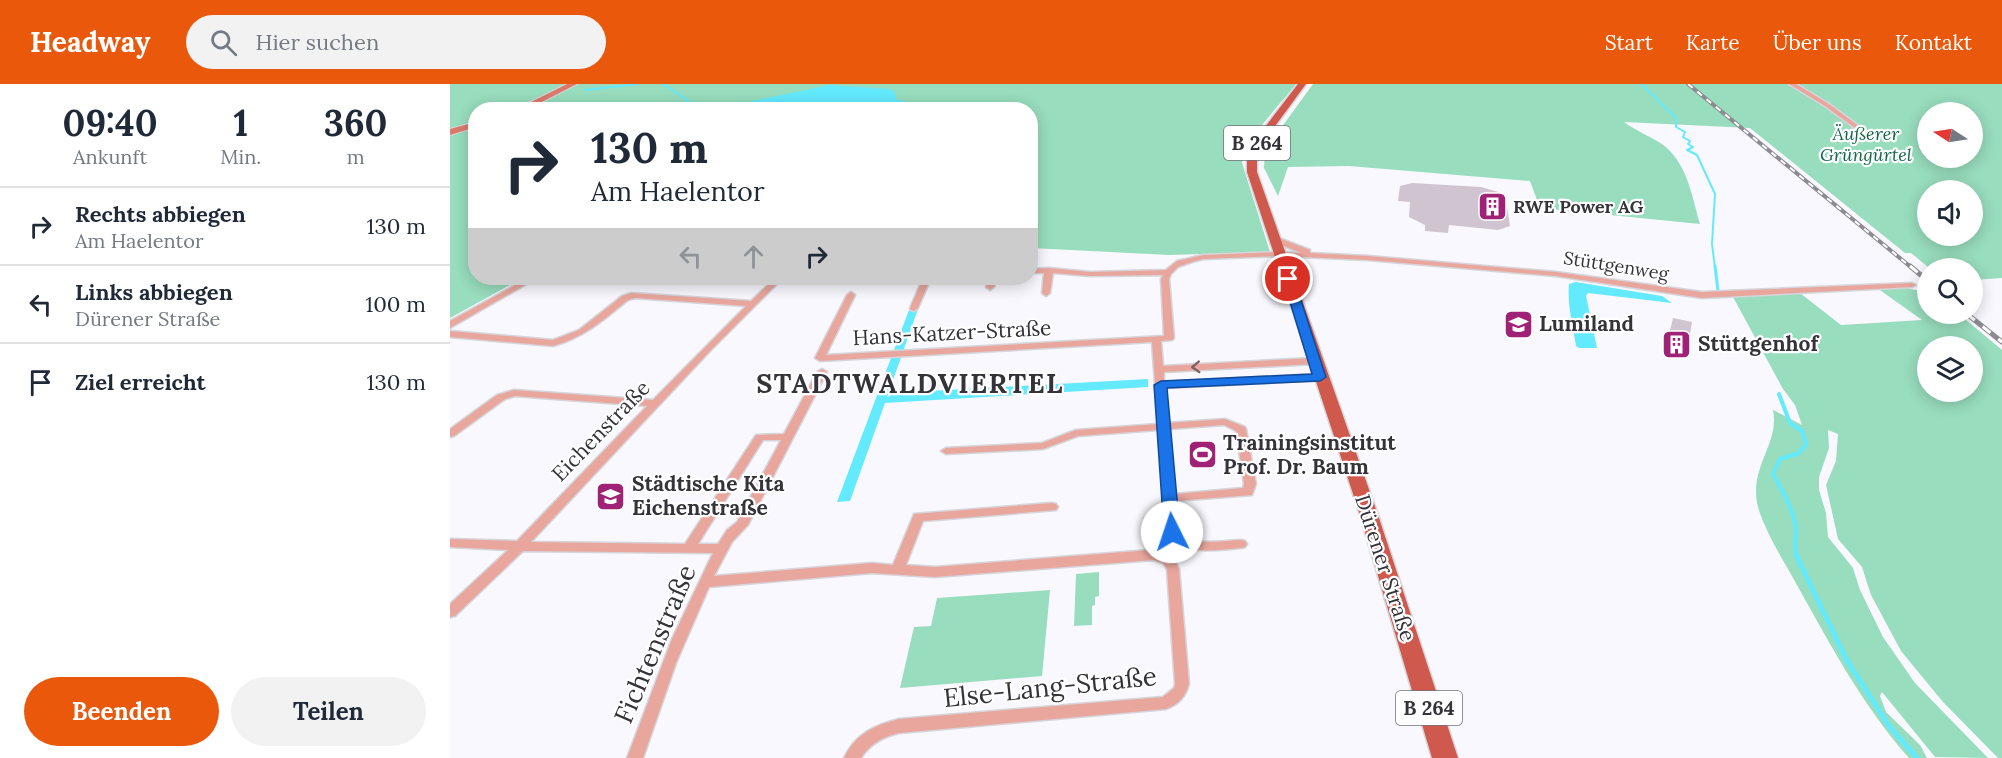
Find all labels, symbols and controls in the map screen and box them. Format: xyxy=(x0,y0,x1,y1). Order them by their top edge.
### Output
search box xyxy=(186,15,606,69)
text: Headway xyxy=(30,24,150,60)
icon: search xyxy=(207,26,240,59)
text: Hier suchen xyxy=(255,28,379,56)
text: Start xyxy=(1605,29,1653,56)
text: Karte xyxy=(1686,29,1740,56)
text: Über uns xyxy=(1773,29,1862,56)
text: Kontakt xyxy=(1895,29,1972,56)
text: 09:40 xyxy=(62,100,158,146)
text: 1 xyxy=(233,100,248,146)
text: 360 xyxy=(324,100,388,146)
north arrow xyxy=(1917,102,1983,168)
map controls xyxy=(1917,102,1983,402)
text: 130 m xyxy=(591,121,708,175)
park label: Äußerer Grüngürtel xyxy=(1820,122,1912,166)
icon: right xyxy=(492,126,570,204)
road number: B 264 xyxy=(1224,126,1290,160)
text: Ankunft xyxy=(73,144,147,169)
text: Min. xyxy=(220,144,261,169)
text: m xyxy=(347,144,365,169)
text: Am Haelentor xyxy=(591,174,765,208)
button: sound xyxy=(1917,180,1983,246)
building icon: RWE Power AG xyxy=(1476,191,1508,223)
place label: RWE Power AG xyxy=(1513,195,1644,218)
text: Rechts abbiegen xyxy=(75,200,246,228)
icon: right xyxy=(24,210,57,243)
text: 130 m xyxy=(367,212,426,240)
text: Am Haelentor xyxy=(75,228,204,253)
icon: left xyxy=(674,240,707,273)
icon: ahead xyxy=(737,240,770,273)
icon: right xyxy=(800,240,833,273)
street label: Stüttgenweg xyxy=(1562,246,1671,285)
pin xyxy=(1262,253,1313,304)
button: search xyxy=(1917,258,1983,324)
icon: arrive xyxy=(1271,262,1304,295)
text: Links abbiegen xyxy=(75,278,233,306)
icon: left xyxy=(24,288,57,321)
text: 100 m xyxy=(365,290,426,318)
text: Dürener Straße xyxy=(75,306,220,331)
school or university icon: Lumiland xyxy=(1502,308,1534,340)
place label: Lumiland xyxy=(1539,310,1634,337)
street label: Hans-Katzer-Straße xyxy=(852,314,1052,351)
building icon: Stüttgenhof xyxy=(1661,328,1693,360)
place label: Stüttgenhof xyxy=(1698,330,1819,357)
button: layers xyxy=(1917,336,1983,402)
one-way arrow xyxy=(1192,361,1201,374)
icon: arrive xyxy=(24,366,57,399)
district label: STADTWALDVIERTEL xyxy=(756,366,1064,400)
text: Ziel erreicht xyxy=(75,368,206,396)
text: 130 m xyxy=(367,368,426,396)
street label: Eichenstraße xyxy=(546,374,656,487)
place label: Trainingsinstitut Prof. Dr. Baum xyxy=(1223,429,1396,480)
sports icon: Trainingsinstitut Prof. Dr. Baum xyxy=(1186,439,1218,471)
place label: Städtische Kita Eichenstraße xyxy=(632,470,784,521)
school or university icon: Städtische Kita Eichenstraße xyxy=(595,480,627,512)
street label: Dürener Straße xyxy=(1349,491,1422,645)
position arrow xyxy=(1140,500,1204,564)
street label: Fichtenstraße xyxy=(606,560,703,728)
street label: Else-Lang-Straße xyxy=(942,659,1158,714)
button: Beenden xyxy=(24,677,219,746)
button: Teilen xyxy=(231,677,426,746)
road number: B 264 xyxy=(1396,691,1462,725)

